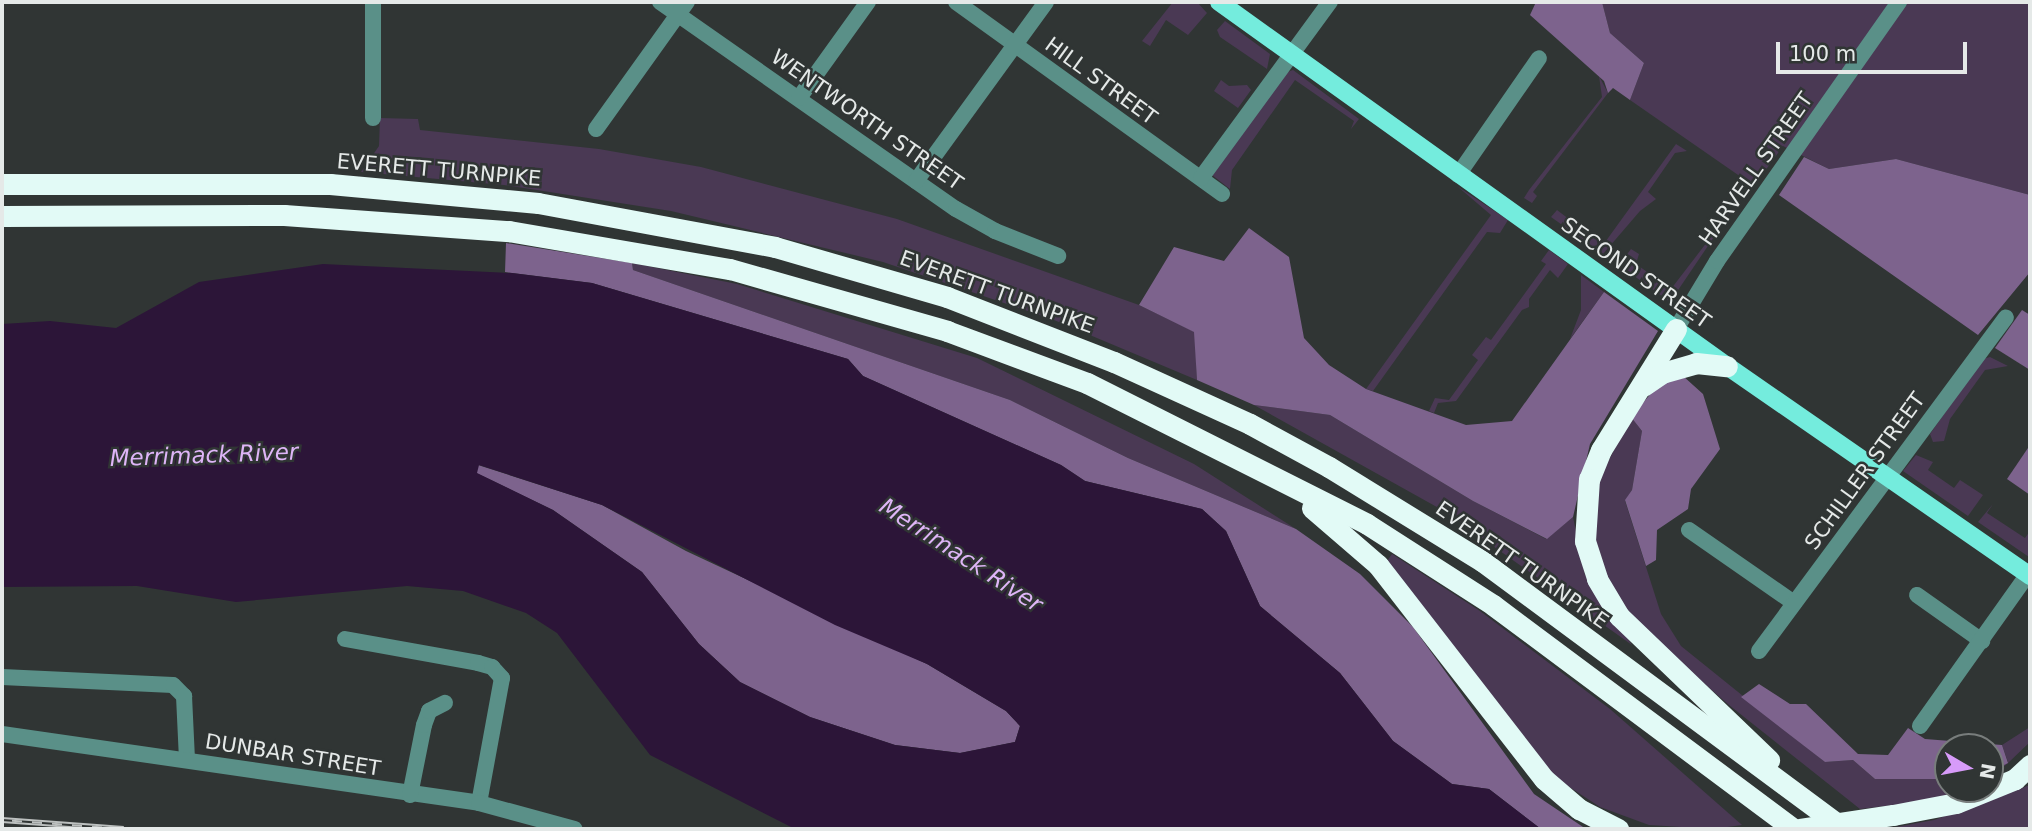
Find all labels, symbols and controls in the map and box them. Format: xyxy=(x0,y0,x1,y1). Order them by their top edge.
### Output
scale bar xyxy=(1780,28,1971,72)
street label: HILL STREET xyxy=(1040,32,1162,130)
text: 100 m xyxy=(1789,42,1856,66)
street label: WENTWORTH STREET xyxy=(766,44,968,196)
street label: HARVELL STREET xyxy=(1694,87,1818,251)
street label: EVERETT TURNPIKE xyxy=(336,149,542,191)
street label: SECOND STREET xyxy=(1556,212,1716,334)
street label: EVERETT TURNPIKE xyxy=(896,245,1098,339)
street label: SCHILLER STREET xyxy=(1800,388,1930,554)
water label: Merrimack River xyxy=(109,438,299,472)
water label: Merrimack River xyxy=(874,492,1048,618)
street label: EVERETT TURNPIKE xyxy=(1431,496,1613,634)
street label: DUNBAR STREET xyxy=(203,729,383,781)
north arrow xyxy=(1934,733,2004,803)
text: N xyxy=(1975,762,2000,781)

